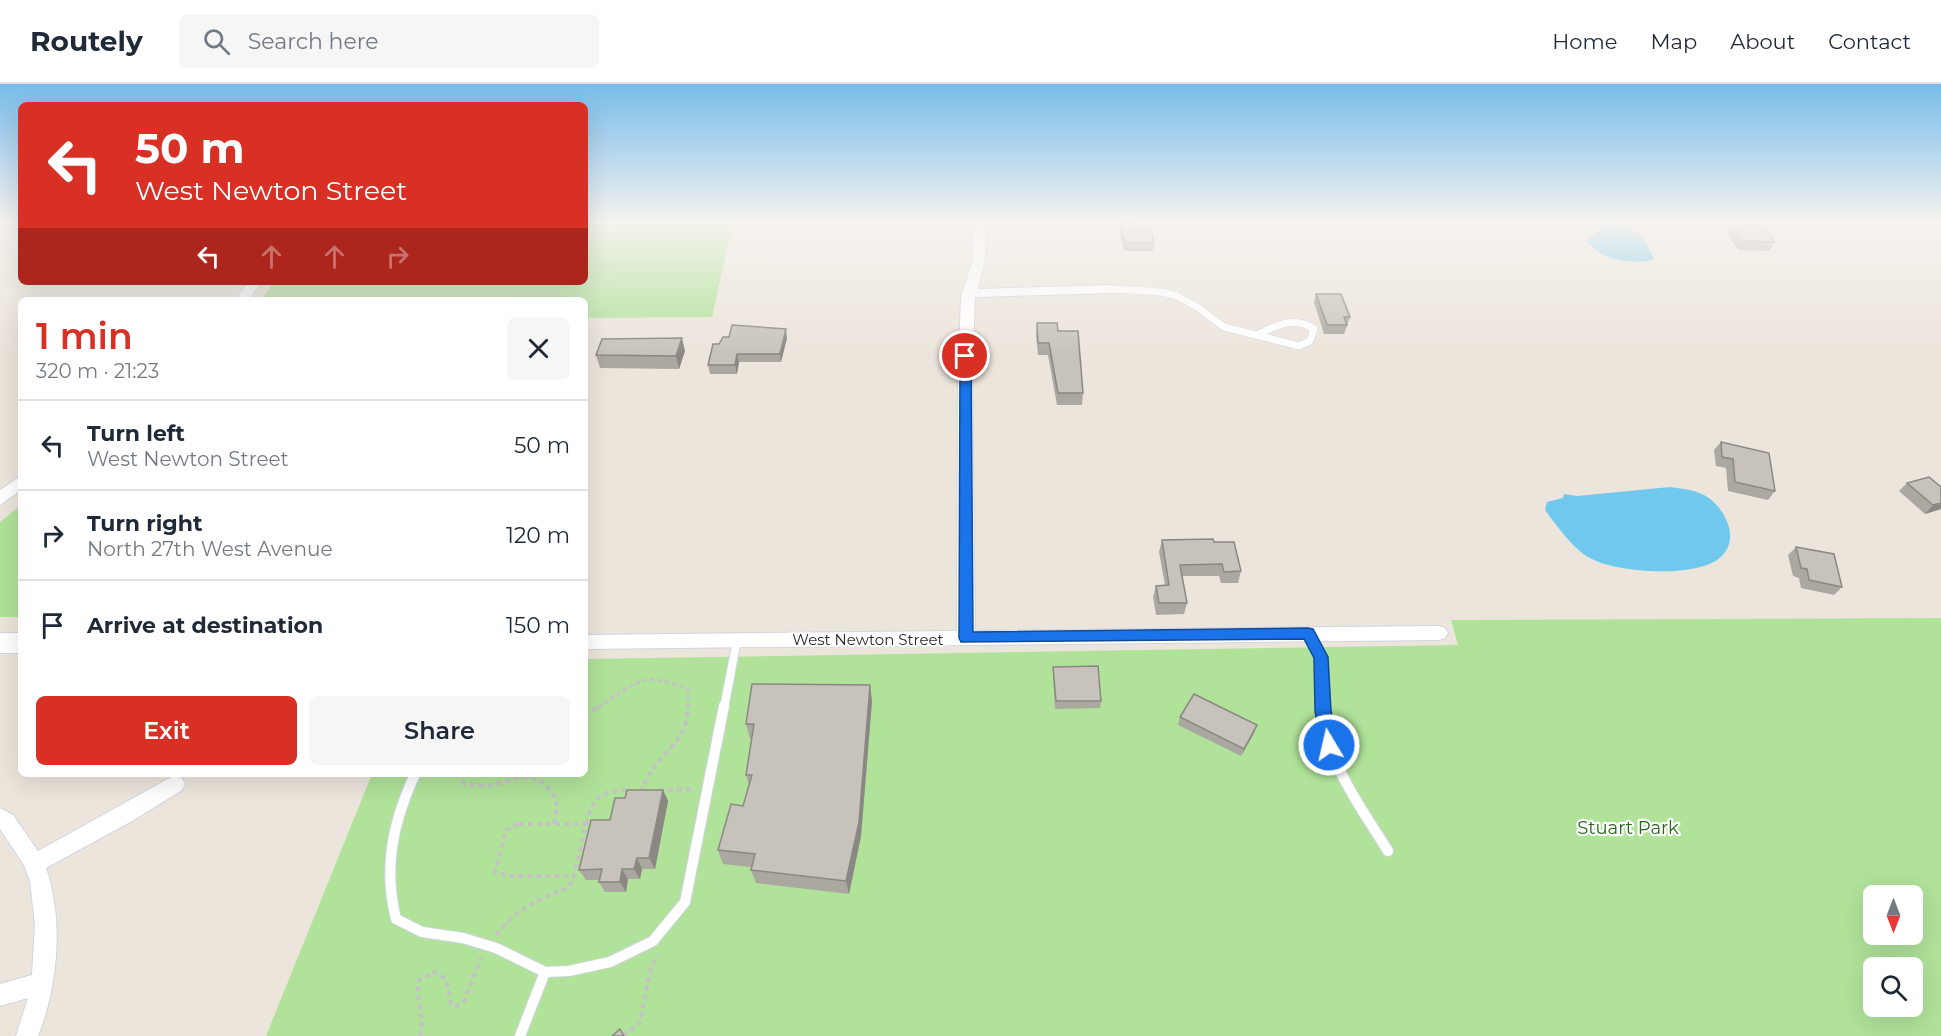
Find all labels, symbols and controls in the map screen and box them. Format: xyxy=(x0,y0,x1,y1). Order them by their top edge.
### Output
search box xyxy=(179,14,599,68)
text: Routely xyxy=(30,24,143,58)
icon: search xyxy=(200,25,233,58)
text: Search here xyxy=(248,28,379,55)
text: Home xyxy=(1552,29,1617,54)
text: Map xyxy=(1650,29,1697,54)
text: About xyxy=(1730,29,1795,54)
text: Contact xyxy=(1828,29,1911,54)
text: 50 m xyxy=(135,122,244,174)
icon: left xyxy=(36,126,114,204)
text: West Newton Street xyxy=(135,174,407,207)
icon: left xyxy=(192,240,225,273)
icon: ahead xyxy=(255,240,288,273)
icon: ahead xyxy=(318,240,351,273)
icon: right xyxy=(381,240,414,273)
text: 1 min xyxy=(36,314,133,358)
button: close xyxy=(507,317,570,380)
pin xyxy=(939,330,990,381)
icon: arrive xyxy=(948,339,981,372)
text: 320 m · 21:23 xyxy=(36,359,159,383)
text: Turn left xyxy=(87,420,185,447)
icon: left xyxy=(36,429,69,462)
text: 50 m xyxy=(514,432,570,459)
text: West Newton Street xyxy=(87,447,289,471)
text: Turn right xyxy=(87,510,202,537)
icon: right xyxy=(36,519,69,552)
text: 120 m xyxy=(506,522,570,549)
text: North 27th West Avenue xyxy=(87,537,332,561)
icon: arrive xyxy=(36,609,69,642)
text: Arrive at destination xyxy=(87,612,323,639)
text: 150 m xyxy=(506,612,570,639)
street label: West Newton Street xyxy=(792,630,944,649)
button: Exit xyxy=(36,696,297,765)
button: Share xyxy=(309,696,570,765)
position arrow xyxy=(1297,713,1361,777)
park label: Stuart Park xyxy=(1577,817,1679,839)
north arrow xyxy=(1863,885,1923,945)
map controls xyxy=(1863,885,1923,1017)
button: search xyxy=(1863,957,1923,1017)

